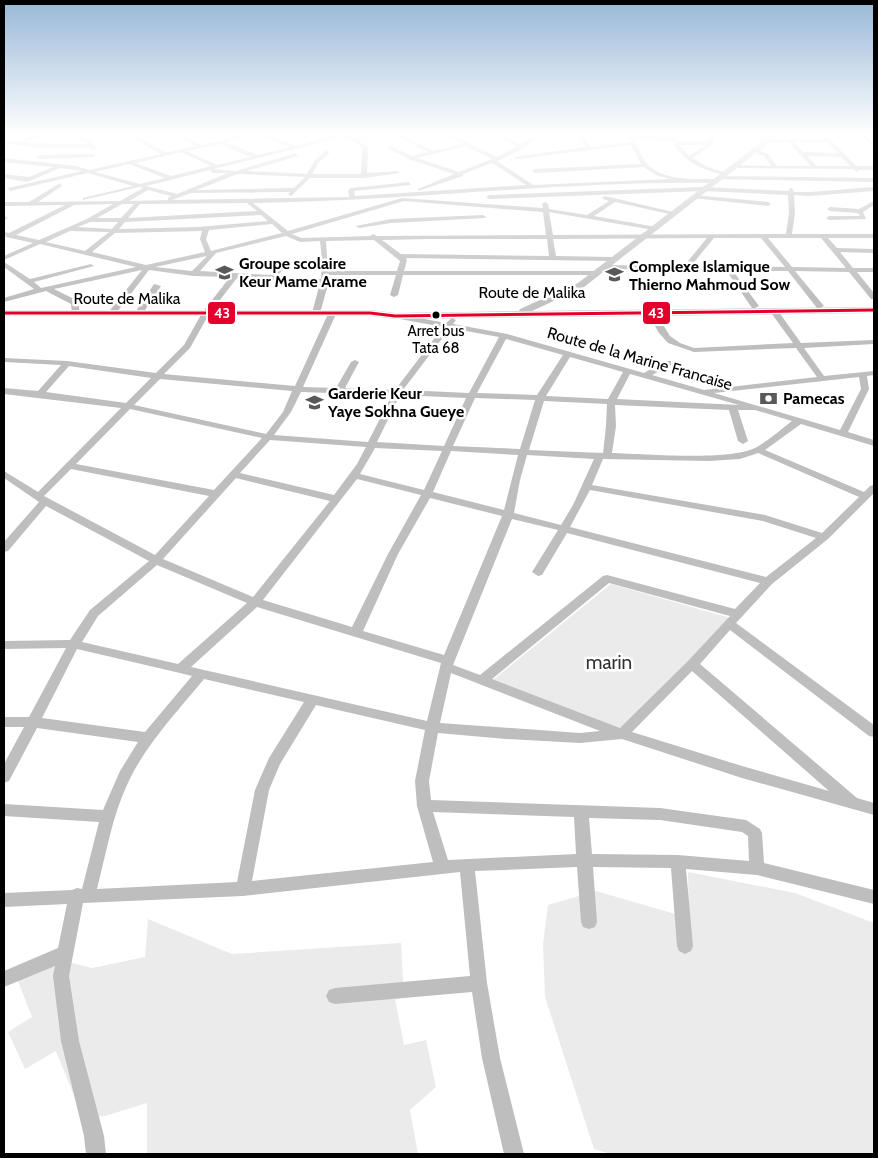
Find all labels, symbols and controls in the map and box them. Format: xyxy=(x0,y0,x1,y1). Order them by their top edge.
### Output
place label: Groupe scolaire Keur Mame Arame xyxy=(239,254,367,291)
place label: Complexe Islamique Thierno Mahmoud Sow xyxy=(629,257,790,294)
school or university icon: Groupe scolaire Keur Mame Arame xyxy=(215,262,235,282)
school or university icon: Complexe Islamique Thierno Mahmoud Sow xyxy=(605,265,625,285)
street label: Route de Malika xyxy=(479,283,586,302)
street label: Route de Malika xyxy=(74,289,181,308)
line badge: 43 xyxy=(207,301,236,325)
line badge: 43 xyxy=(642,301,671,325)
text: 43 xyxy=(214,304,230,322)
text: 43 xyxy=(648,304,664,322)
marker: Arret bus Tata 68 xyxy=(431,310,441,320)
place label: Arret bus Tata 68 xyxy=(407,322,465,357)
street label: Route de la Marine Francaise xyxy=(545,323,735,394)
place label: Garderie Keur Yaye Sokhna Gueye xyxy=(327,384,464,421)
bank icon: Pamecas xyxy=(759,388,779,408)
place label: Pamecas xyxy=(783,389,845,408)
school or university icon: Garderie Keur Yaye Sokhna Gueye xyxy=(304,392,324,412)
park label: marin xyxy=(586,651,632,674)

